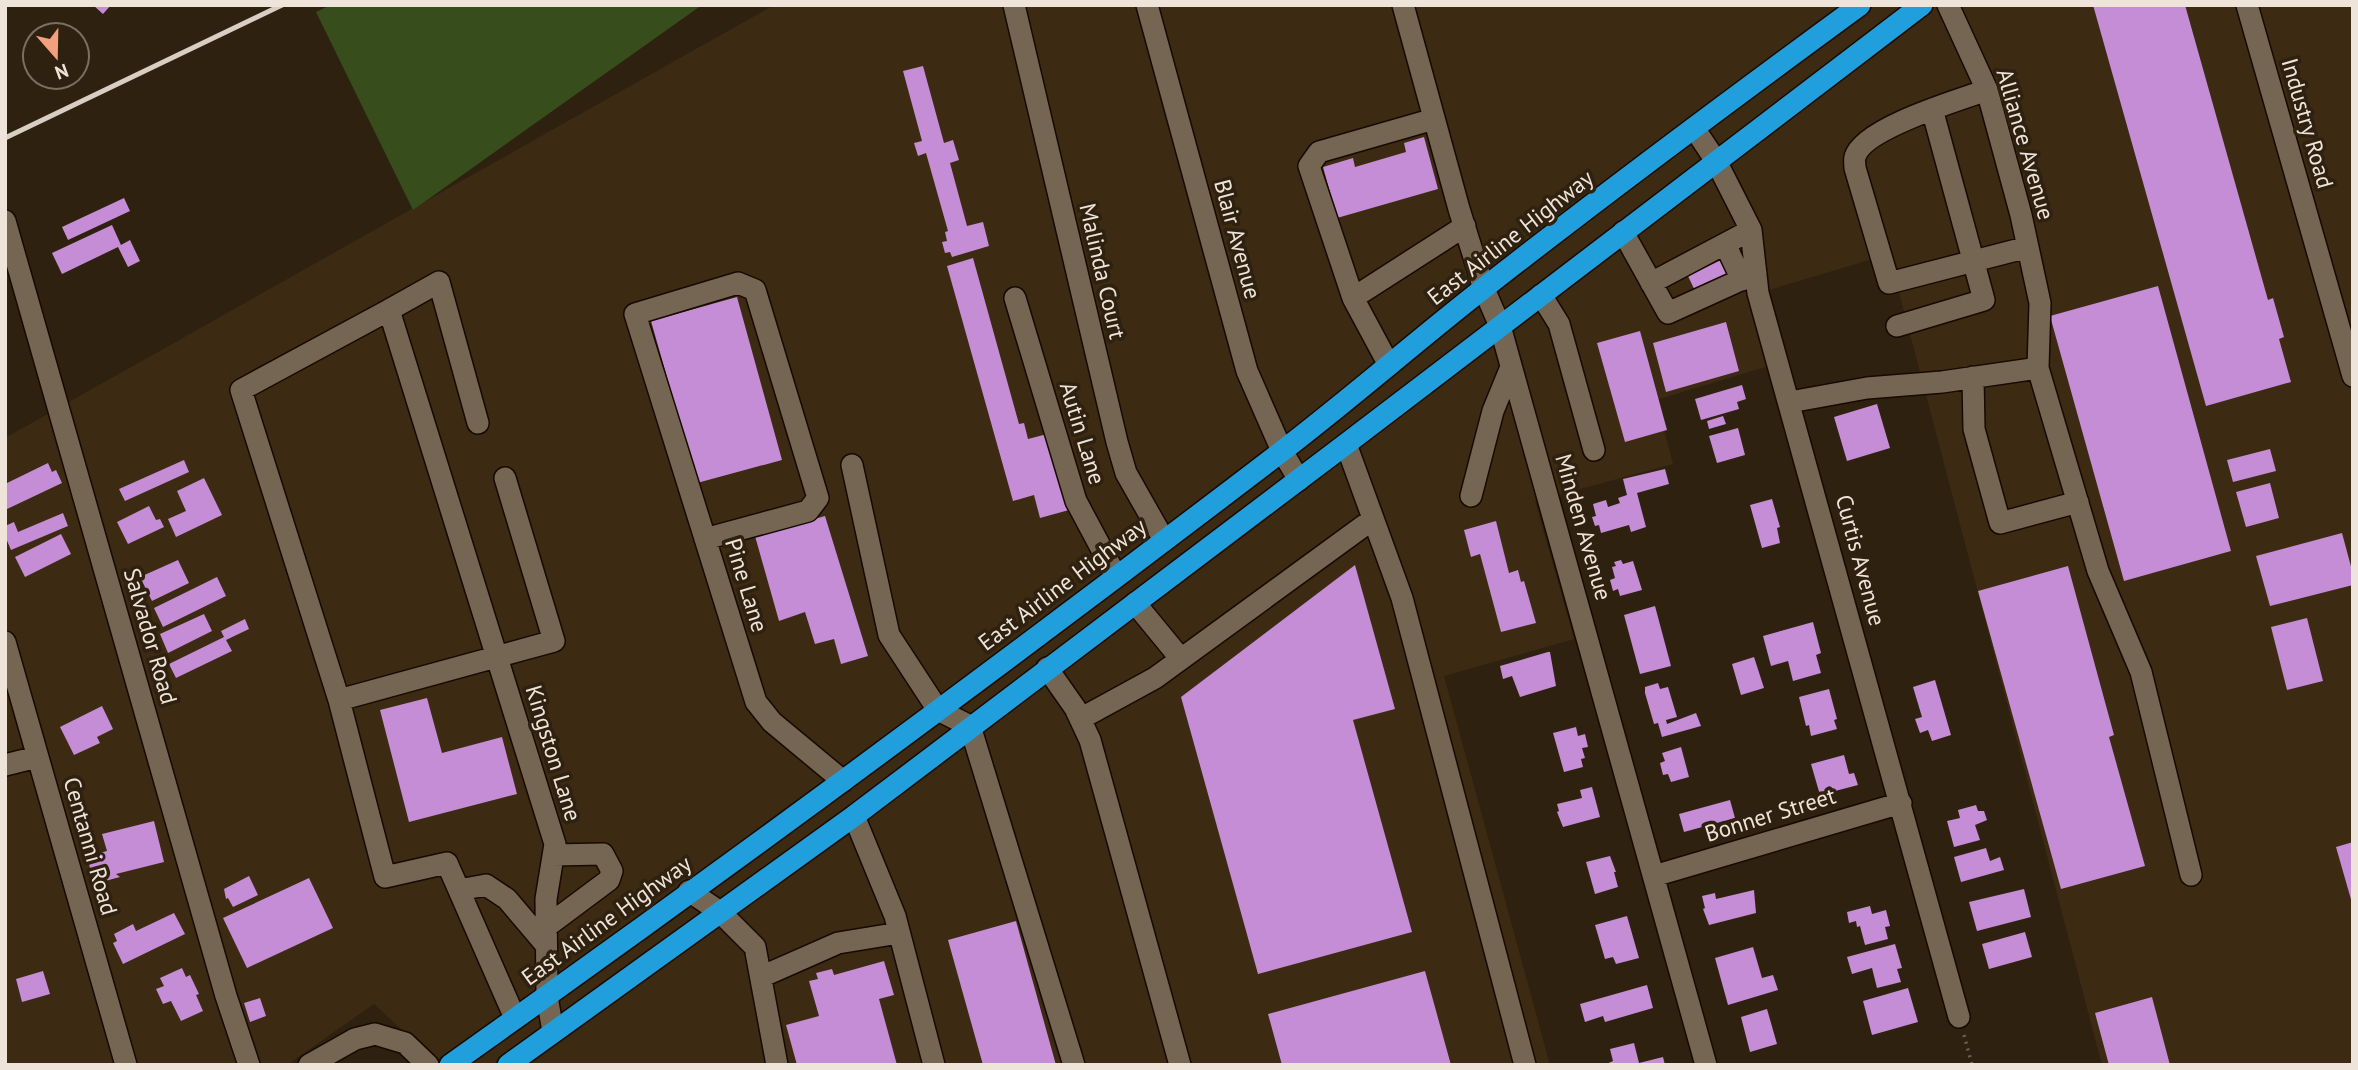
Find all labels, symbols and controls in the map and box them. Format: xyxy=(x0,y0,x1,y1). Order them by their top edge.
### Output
north arrow xyxy=(21,21,91,91)
street label: Industry Road xyxy=(2276,55,2340,191)
text: N xyxy=(52,59,72,85)
street label: Alliance Avenue xyxy=(1991,65,2061,223)
street label: East Airline Highway xyxy=(1421,163,1599,311)
street label: Blair Avenue xyxy=(1208,176,1268,302)
street label: Malinda Court xyxy=(1073,200,1133,342)
street label: Autin Lane xyxy=(1054,378,1112,488)
street label: Minden Avenue xyxy=(1549,451,1619,603)
street label: Curtis Avenue xyxy=(1830,491,1892,629)
street label: East Airline Highway xyxy=(972,511,1152,657)
street label: Pine Lane xyxy=(719,535,775,635)
street label: Salvador Road xyxy=(118,565,184,707)
street label: Kingston Lane xyxy=(520,682,588,824)
street label: Centanni Road xyxy=(57,774,125,918)
street label: Bonner Street xyxy=(1701,780,1839,848)
street label: East Airline Highway xyxy=(515,848,697,991)

